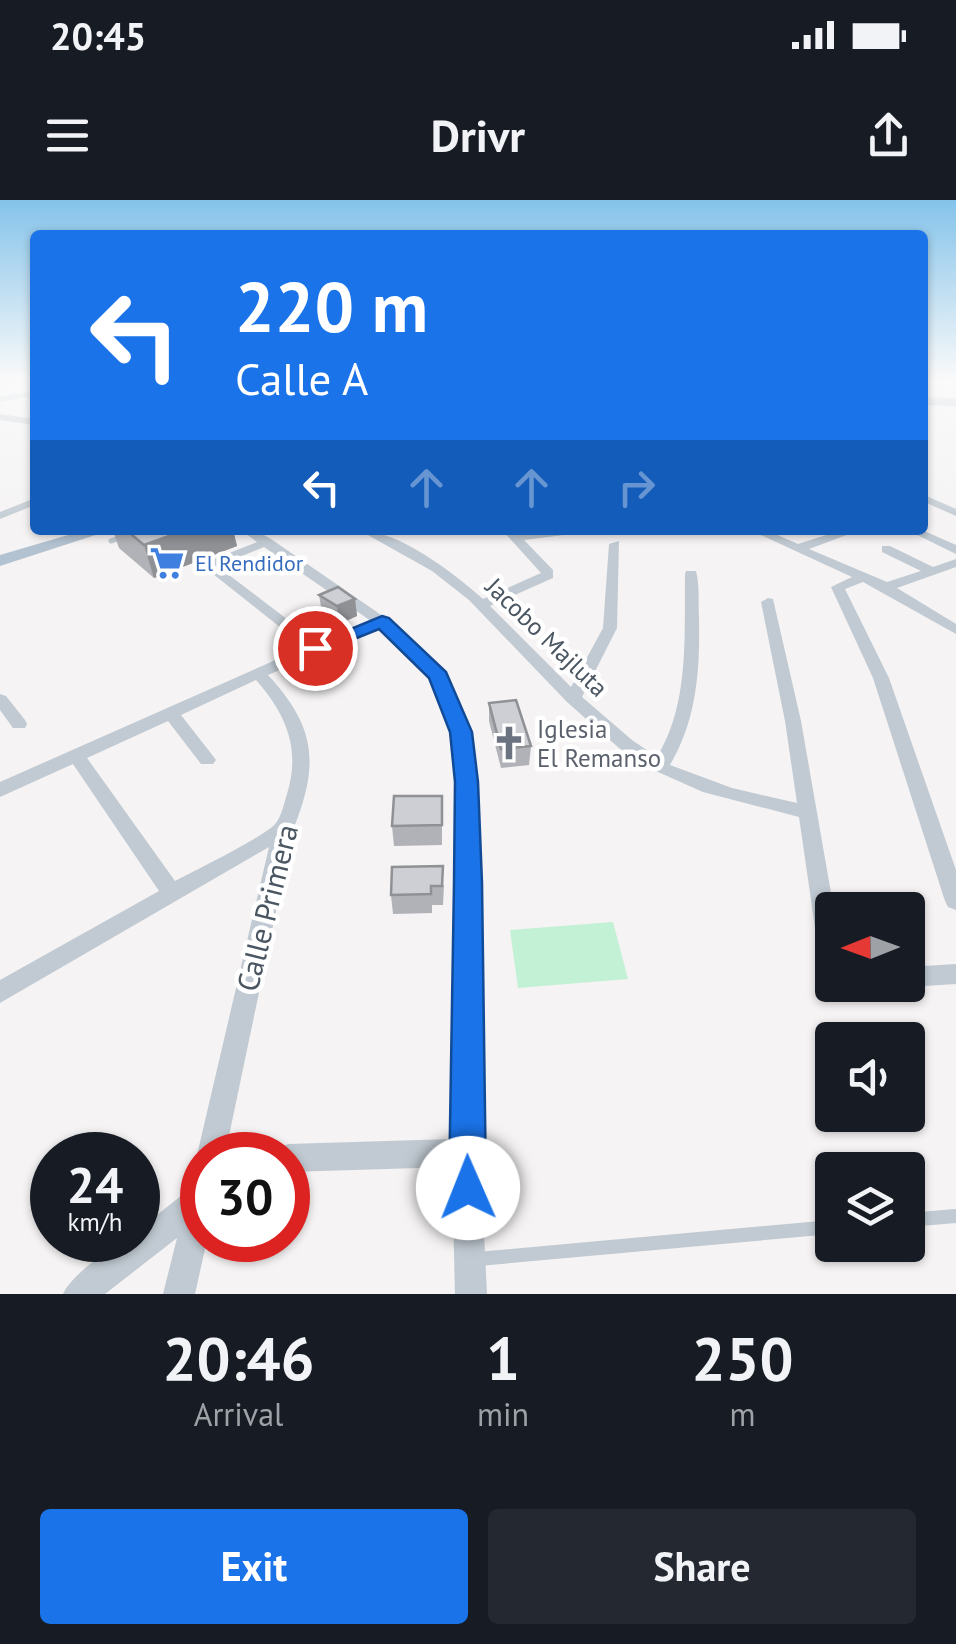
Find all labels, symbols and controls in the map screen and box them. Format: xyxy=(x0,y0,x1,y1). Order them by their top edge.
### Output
text: 20:45 xyxy=(50,11,146,60)
text: Drivr xyxy=(431,106,525,164)
icon: menu xyxy=(40,108,95,163)
icon: share xyxy=(861,108,916,163)
text: 220 m xyxy=(235,261,428,351)
icon: left xyxy=(70,270,200,400)
text: Calle A xyxy=(235,349,368,407)
icon: left xyxy=(294,460,349,515)
icon: ahead xyxy=(399,460,454,515)
icon: ahead xyxy=(504,460,559,515)
icon: right xyxy=(609,460,664,515)
supermarket icon: El Rendidor xyxy=(148,544,186,582)
place label: El Rendidor xyxy=(195,549,304,577)
street label: Jacobo Majluta xyxy=(478,570,615,703)
pin xyxy=(273,606,358,691)
icon: arrive xyxy=(288,621,343,676)
place label: Iglesia El Remanso xyxy=(537,713,661,774)
church icon: Iglesia El Remanso xyxy=(490,724,528,762)
street label: Calle Primera xyxy=(227,820,306,995)
north arrow xyxy=(815,892,925,1002)
map controls xyxy=(815,892,925,1262)
button: sound xyxy=(815,1022,925,1132)
speed limit sign: 30 xyxy=(180,1132,310,1262)
position arrow xyxy=(416,1136,520,1240)
text: 24 xyxy=(67,1152,123,1217)
button: layers xyxy=(815,1152,925,1262)
text: km/h xyxy=(68,1206,122,1238)
text: 20:46 xyxy=(162,1319,315,1397)
text: 1 xyxy=(486,1319,520,1397)
text: 250 xyxy=(692,1319,794,1397)
text: Arrival xyxy=(194,1393,283,1435)
text: min xyxy=(477,1393,529,1435)
text: m xyxy=(730,1393,756,1435)
button: Exit xyxy=(40,1509,468,1624)
button: Share xyxy=(488,1509,916,1624)

